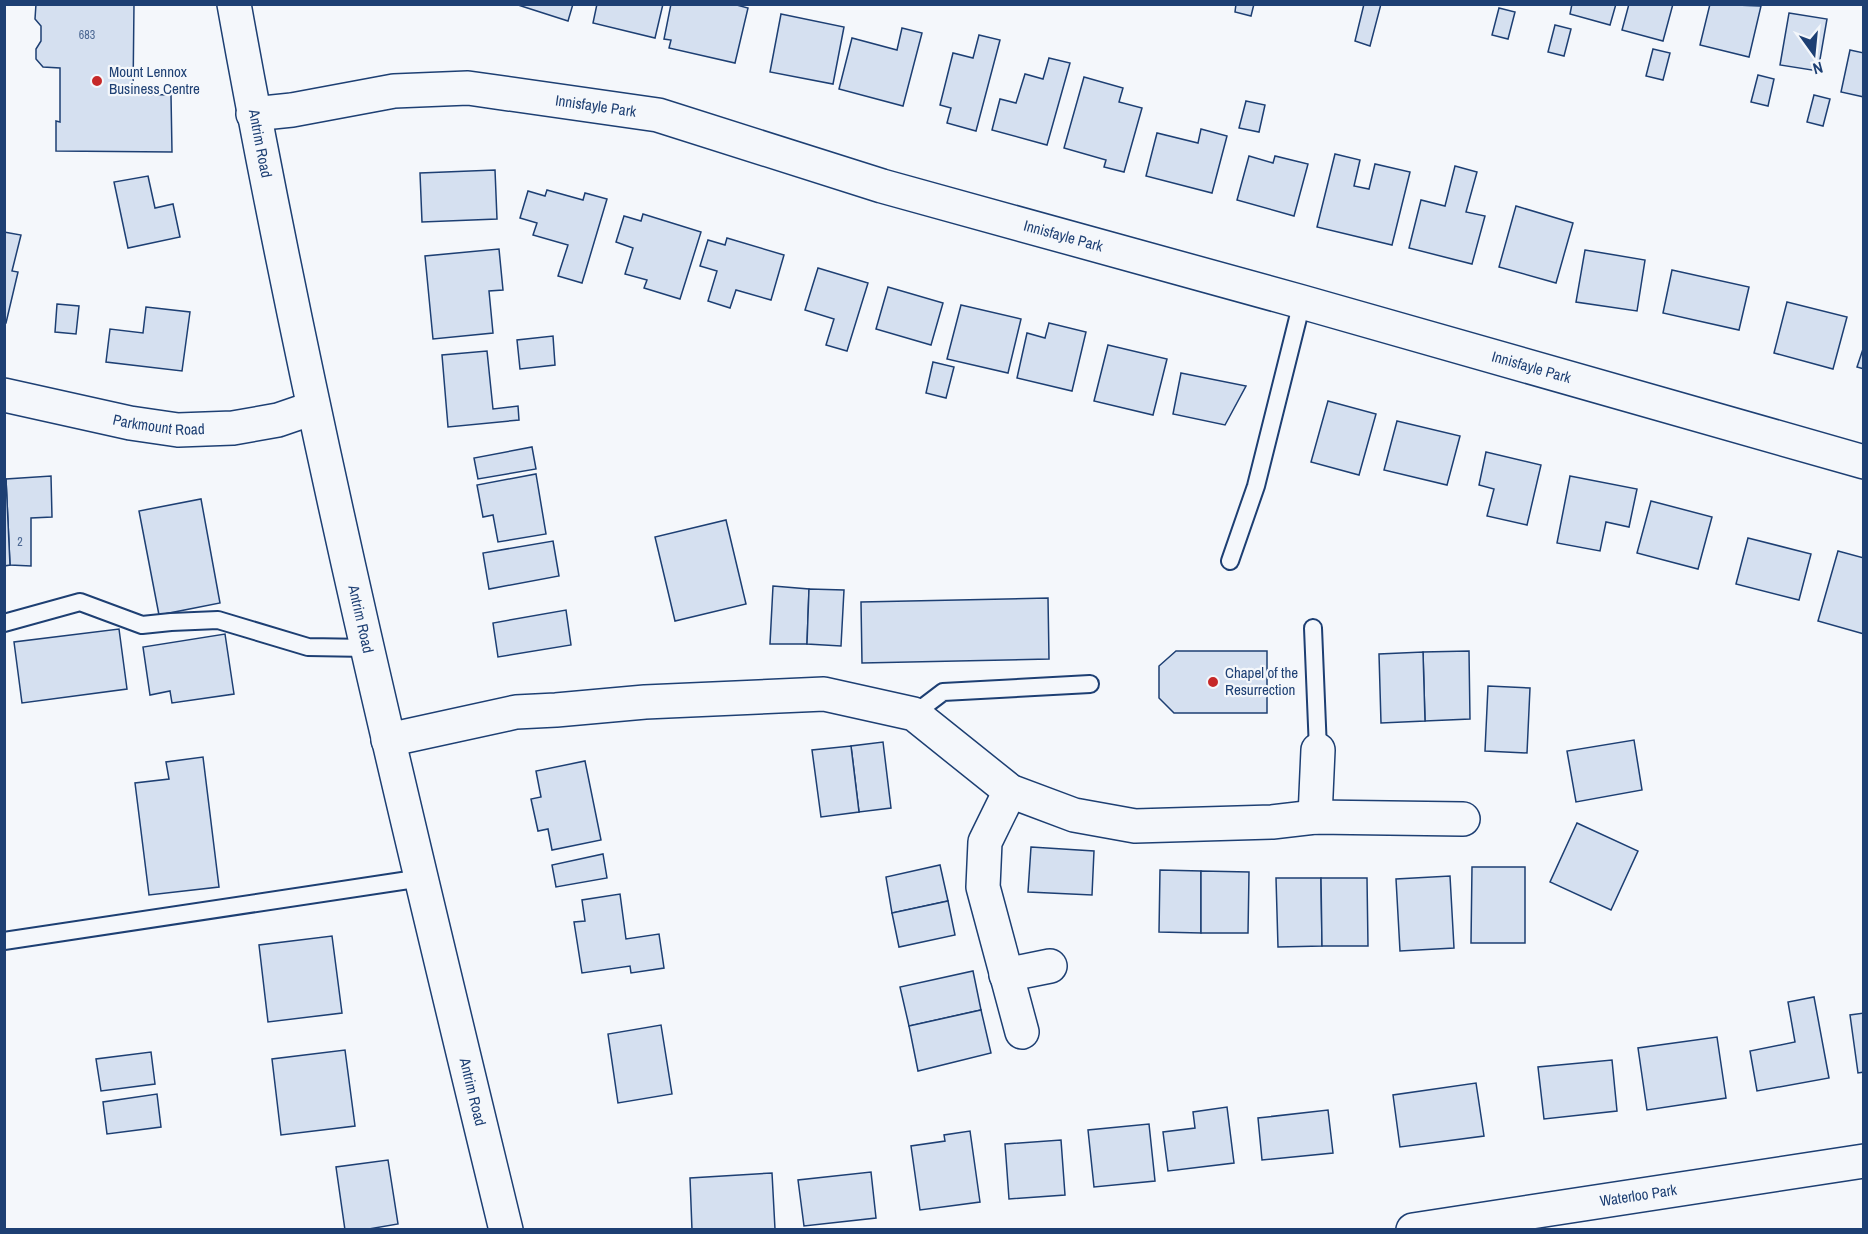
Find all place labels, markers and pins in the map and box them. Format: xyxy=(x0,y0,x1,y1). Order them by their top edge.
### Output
place label: Mount Lennox Business Centre xyxy=(109,61,200,99)
marker: Mount Lennox Business Centre xyxy=(90,74,104,88)
place label: Chapel of the Resurrection xyxy=(1225,662,1298,700)
marker: Chapel of the Resurrection xyxy=(1206,675,1220,689)

